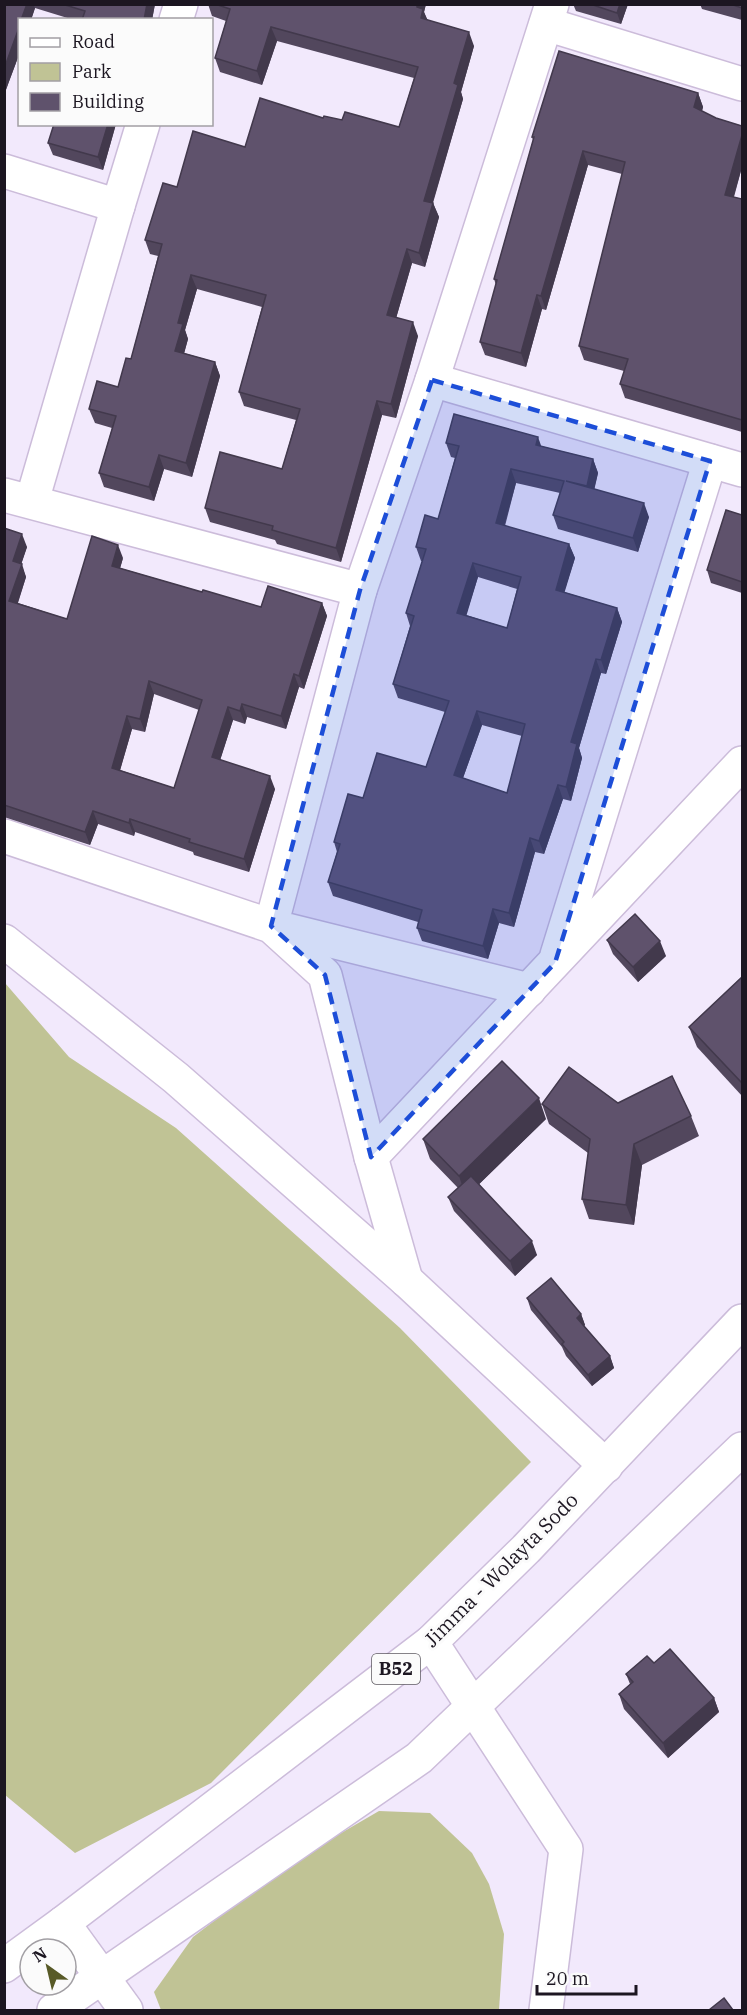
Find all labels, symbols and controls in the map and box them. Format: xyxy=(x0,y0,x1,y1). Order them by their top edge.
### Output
legend xyxy=(18,18,213,126)
text: Road xyxy=(72,30,115,53)
text: Park xyxy=(72,60,112,83)
text: Building xyxy=(72,90,144,113)
street label: Jimma - Wolayta Sodo xyxy=(418,1487,584,1653)
road number: B52 xyxy=(372,1654,420,1684)
north arrow xyxy=(18,1937,78,1997)
text: N xyxy=(29,1943,50,1966)
scale bar xyxy=(537,1958,636,1996)
text: 20 m xyxy=(546,1967,589,1990)

